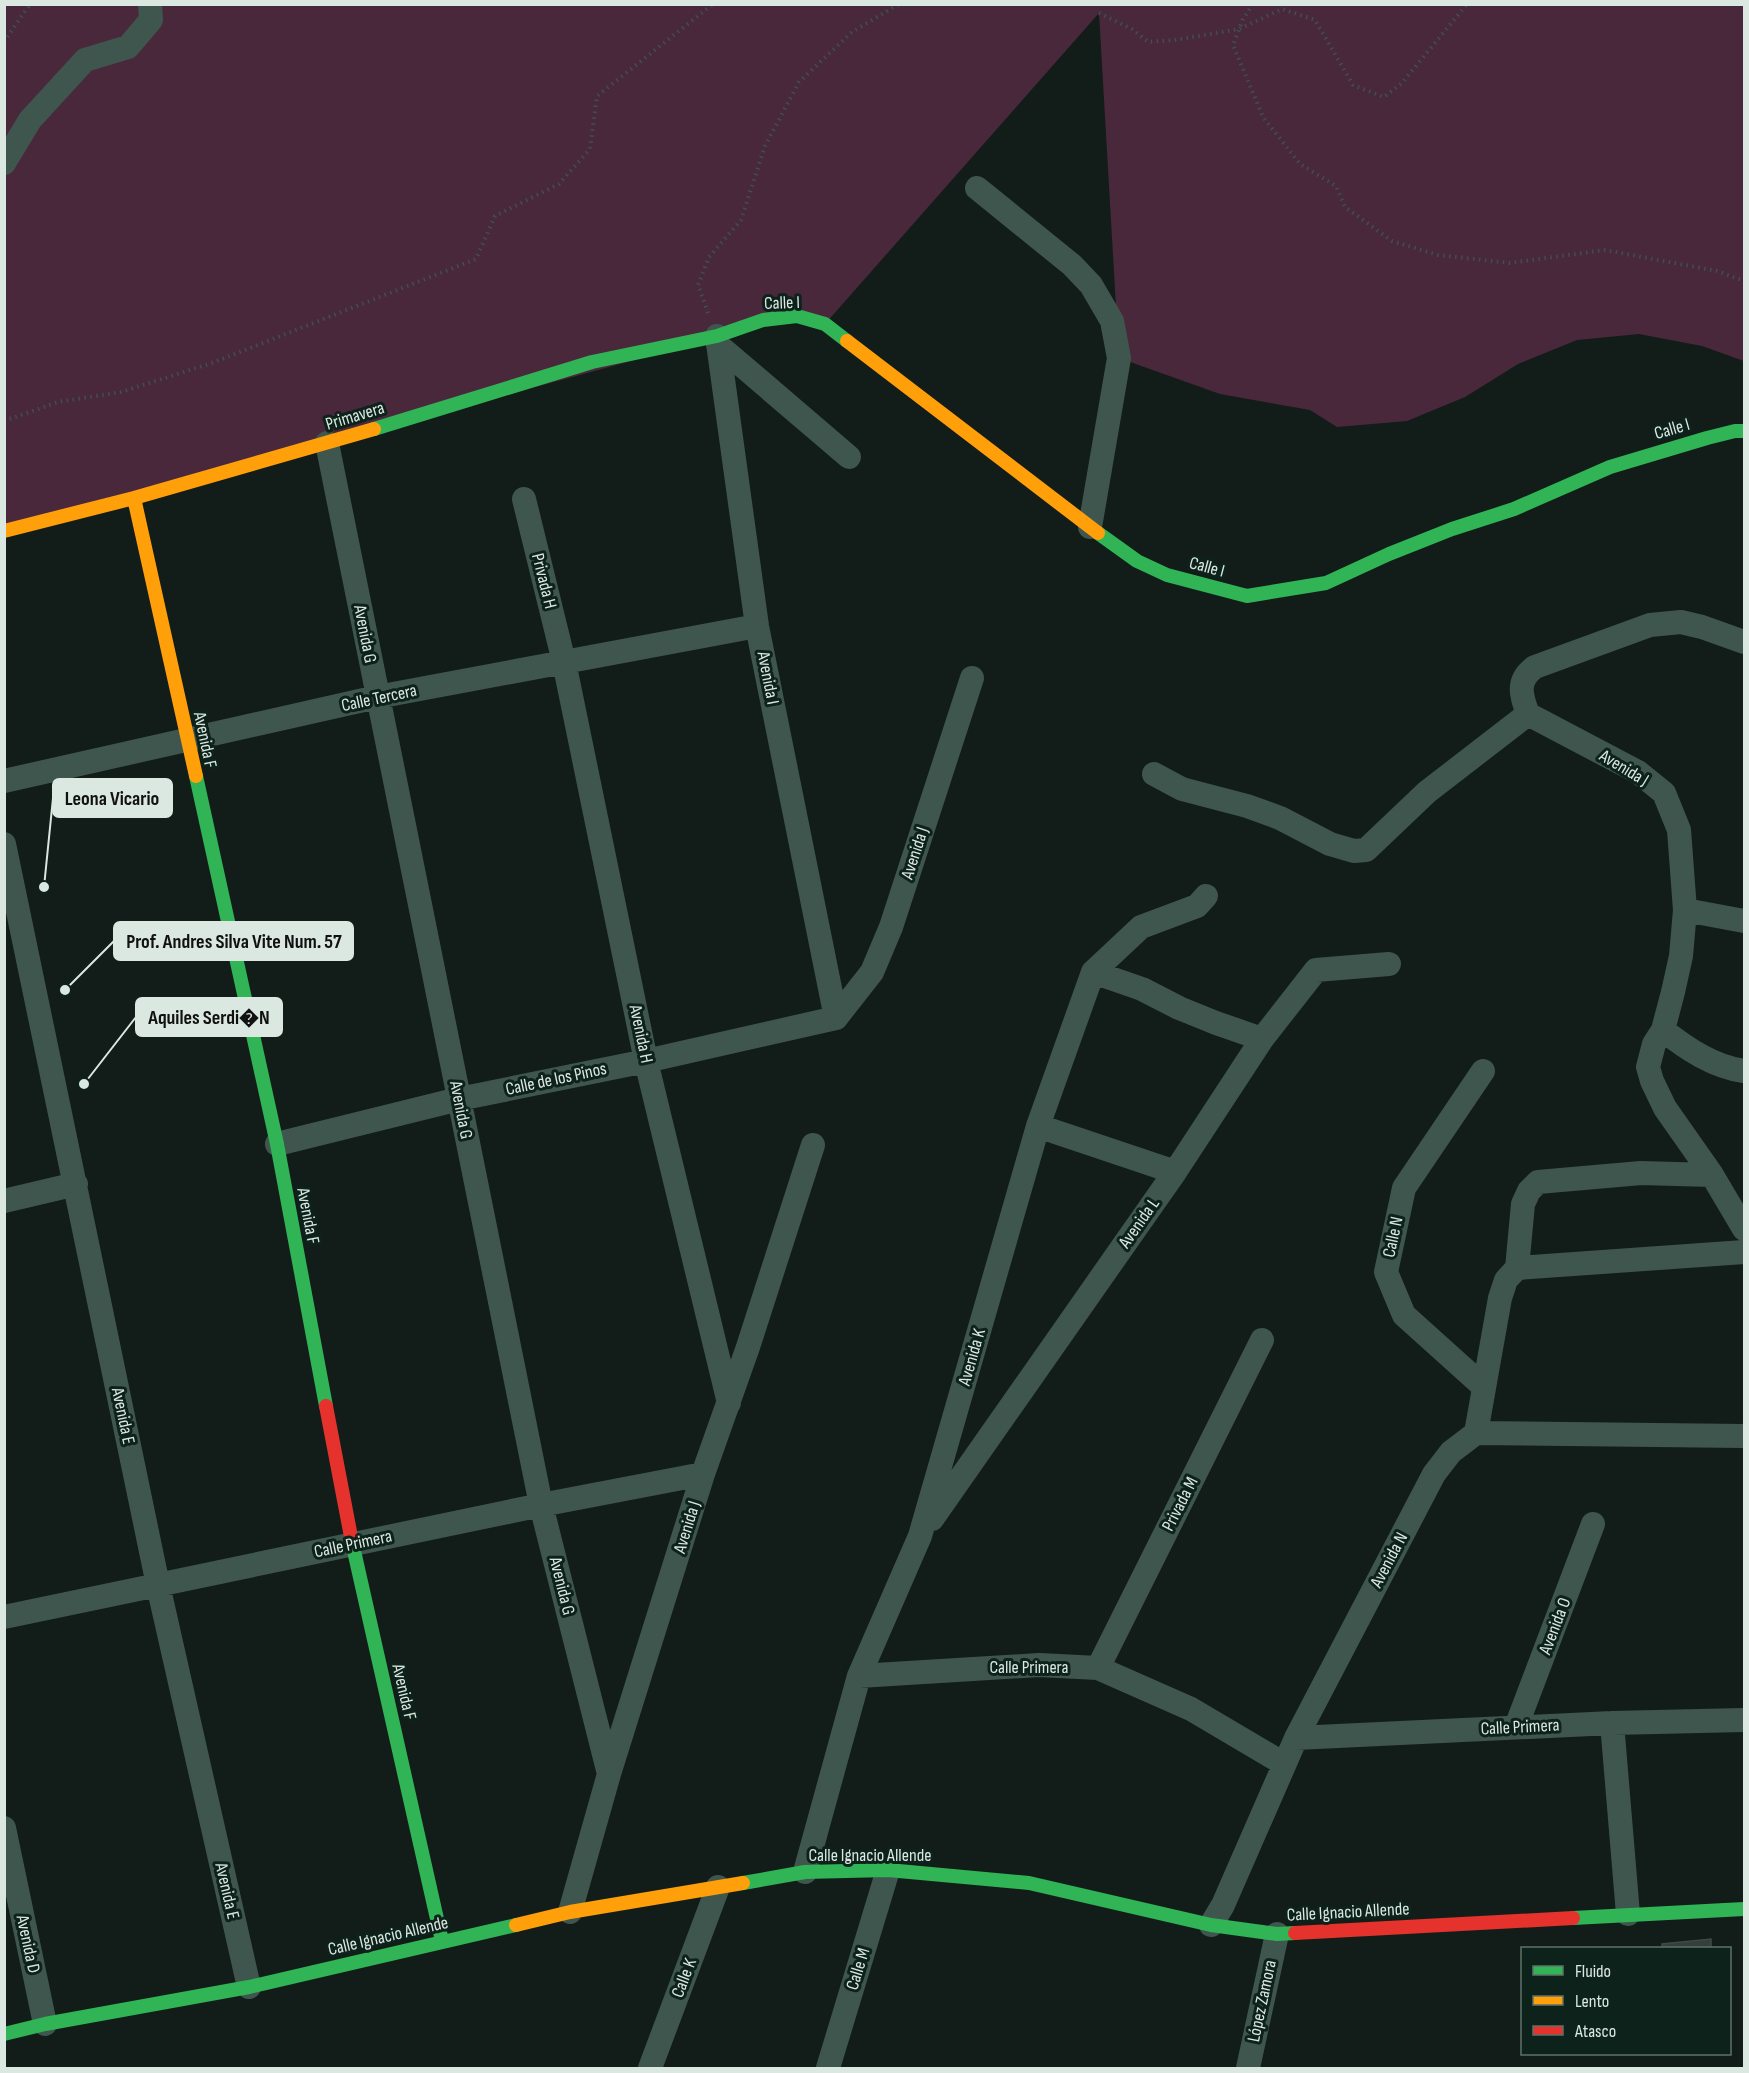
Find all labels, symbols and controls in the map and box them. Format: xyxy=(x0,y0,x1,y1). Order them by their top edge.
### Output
street label: Calle I xyxy=(764,292,800,314)
street label: Primavera xyxy=(323,397,387,435)
street label: Calle I xyxy=(1652,414,1692,444)
street label: Privada H xyxy=(527,551,561,611)
street label: Calle I xyxy=(1187,552,1227,582)
street label: Avenida G xyxy=(349,602,381,665)
street label: Avenida I xyxy=(752,649,783,706)
street label: Calle Tercera xyxy=(339,680,419,716)
street label: Avenida F xyxy=(189,709,221,770)
street label: Avenida J xyxy=(1595,745,1652,791)
callout: Leona Vicario xyxy=(53,779,172,817)
text: Leona Vicario xyxy=(65,787,159,811)
street label: Avenida J xyxy=(896,824,933,883)
callout: Prof. Andres Silva Vite Num. 57 xyxy=(114,922,353,960)
text: Prof. Andres Silva Vite Num. 57 xyxy=(126,930,342,954)
callout: Aquiles Serdi�N xyxy=(136,998,282,1036)
street label: Avenida H xyxy=(624,1002,657,1065)
text: Aquiles Serdi�N xyxy=(147,1006,270,1030)
street label: Calle de los Pinos xyxy=(504,1058,608,1100)
street label: Avenida G xyxy=(445,1078,477,1141)
street label: Avenida F xyxy=(292,1185,324,1246)
street label: Avenida L xyxy=(1114,1194,1164,1253)
street label: Calle N xyxy=(1378,1215,1408,1259)
street label: Avenida K xyxy=(954,1325,990,1389)
street label: Avenida E xyxy=(107,1385,139,1446)
street label: Privada M xyxy=(1158,1474,1202,1534)
street label: Avenida J xyxy=(669,1498,705,1557)
street label: Calle Primera xyxy=(312,1526,394,1562)
street label: Avenida N xyxy=(1365,1529,1412,1592)
street label: Avenida G xyxy=(544,1554,579,1617)
street label: Avenida O xyxy=(1534,1595,1575,1658)
street label: Calle Primera xyxy=(990,1657,1068,1678)
street label: Avenida F xyxy=(387,1661,421,1722)
street label: Calle Primera xyxy=(1480,1714,1560,1740)
street label: Calle Ignacio Allende xyxy=(809,1845,931,1866)
street label: Avenida E xyxy=(210,1860,244,1921)
street label: Calle Ignacio Allende xyxy=(1286,1898,1410,1926)
street label: Avenida D xyxy=(11,1912,44,1975)
street label: Calle Ignacio Allende xyxy=(326,1912,450,1960)
street label: Calle M xyxy=(842,1945,874,1993)
legend xyxy=(1521,1947,1731,2055)
street label: Calle K xyxy=(667,1955,701,2001)
street label: López Zamora xyxy=(1243,1958,1281,2044)
text: Fluido xyxy=(1575,1961,1611,1982)
text: Lento xyxy=(1575,1991,1609,2012)
text: Atasco xyxy=(1574,2021,1616,2042)

